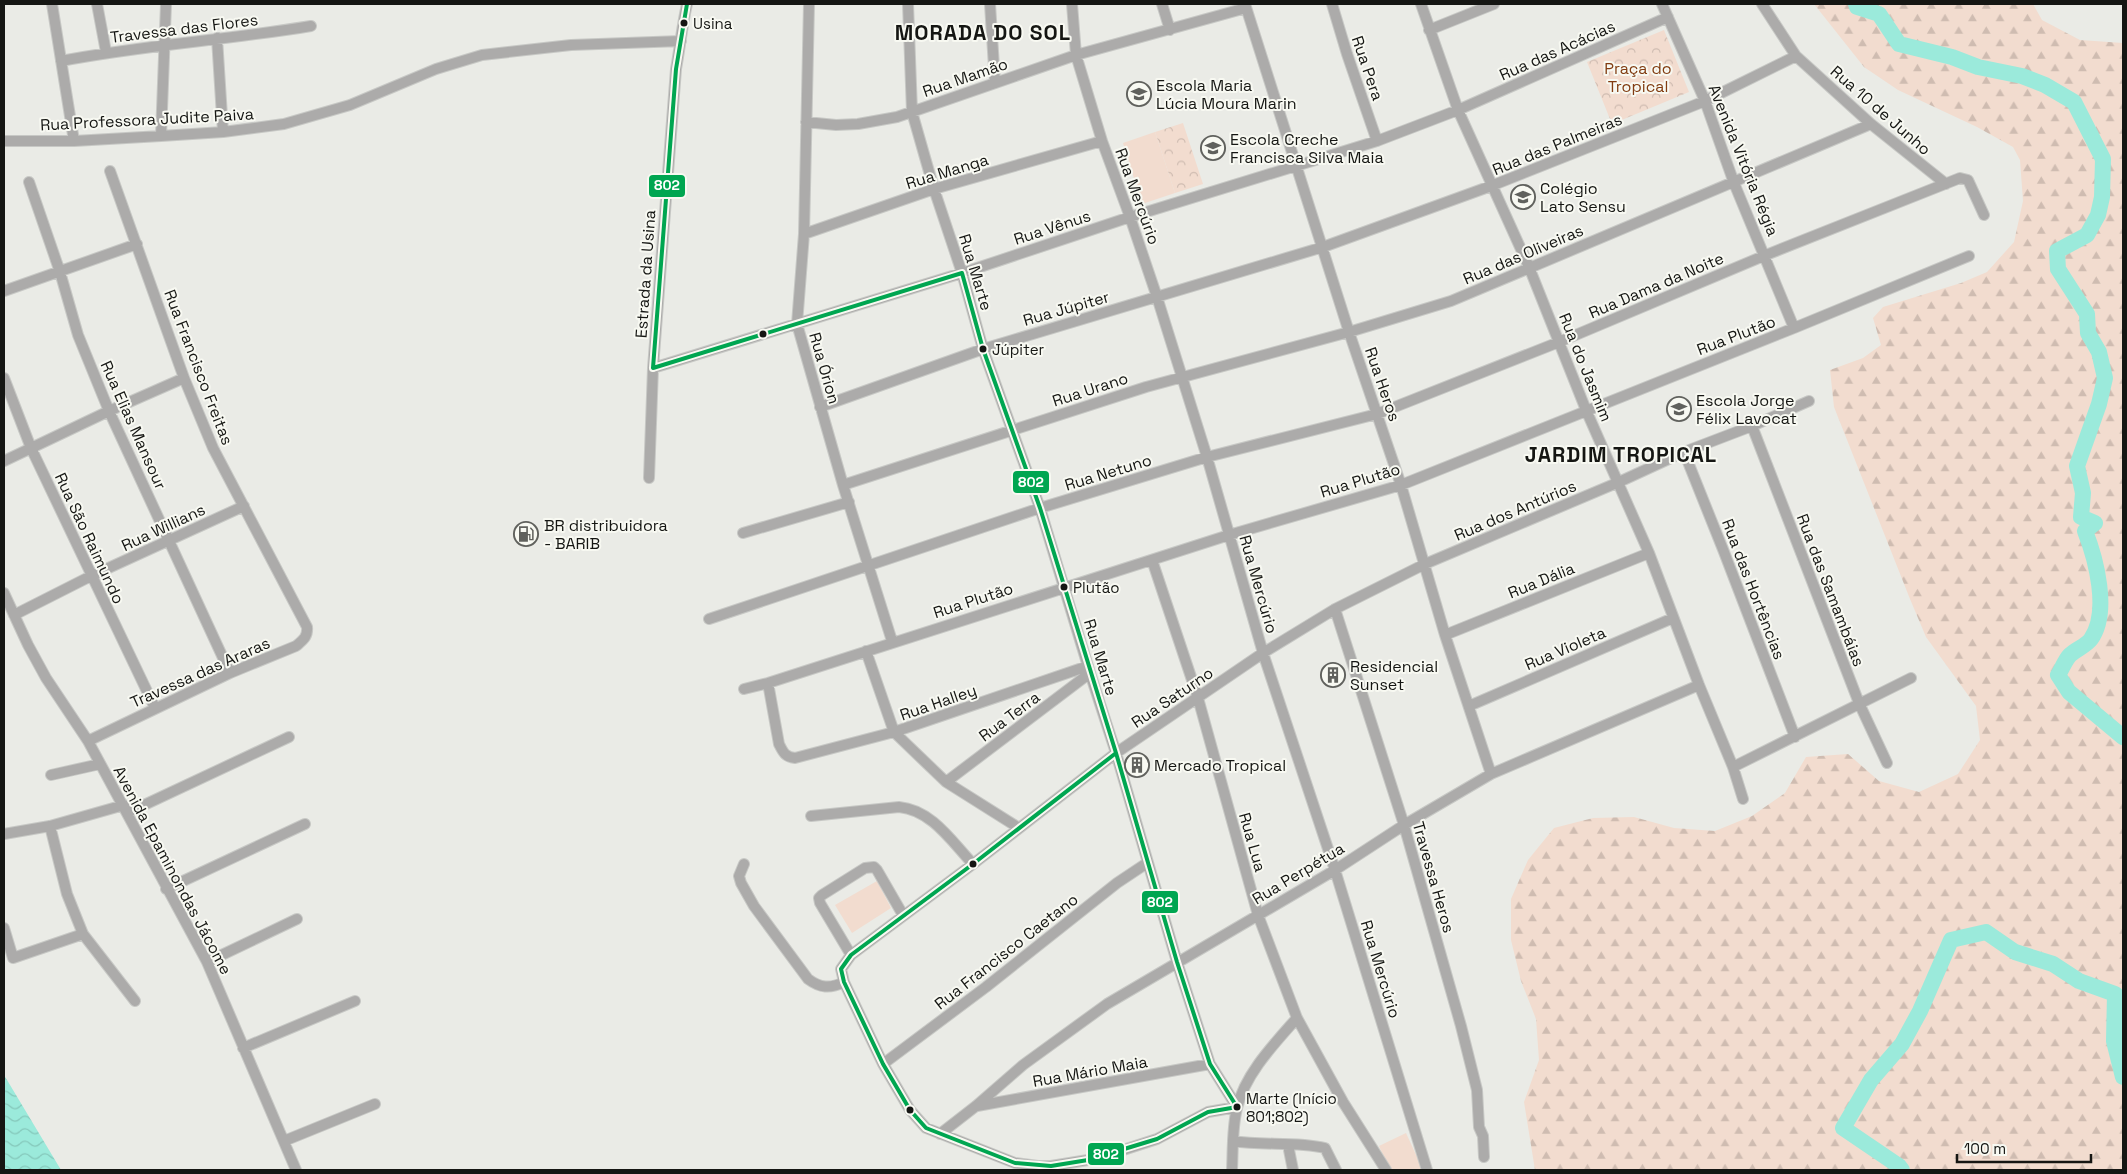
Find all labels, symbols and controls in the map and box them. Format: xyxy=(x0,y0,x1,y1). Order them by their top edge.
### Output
street label: Travessa das Flores xyxy=(109,9,259,48)
place label: Usina xyxy=(693,14,733,33)
street label: Rua das Acácias xyxy=(1496,16,1618,85)
marker: Usina xyxy=(679,18,689,28)
district label: MORADA DO SOL xyxy=(895,19,1071,46)
street label: Rua Pera xyxy=(1347,33,1388,103)
street label: Rua Mamão xyxy=(920,53,1011,102)
park label: Praça do Tropical xyxy=(1604,58,1672,97)
street label: Rua 10 de Junho xyxy=(1826,61,1935,160)
place label: Escola Maria Lúcia Moura Marin xyxy=(1156,75,1297,114)
school or university icon: Escola Maria Lúcia Moura Marin xyxy=(1126,81,1152,107)
street label: Avenida Vitória Régia xyxy=(1704,81,1784,239)
street label: Rua Professora Judite Paiva xyxy=(40,103,254,136)
street label: Rua das Palmeiras xyxy=(1489,109,1625,180)
place label: Escola Creche Francisca Silva Maia xyxy=(1230,129,1384,168)
school or university icon: Escola Creche Francisca Silva Maia xyxy=(1200,135,1226,161)
street label: Rua Mercúrio xyxy=(1110,145,1165,247)
street label: Rua Manga xyxy=(903,149,991,194)
line badge: 802 xyxy=(648,174,686,198)
text: 802 xyxy=(654,176,680,194)
place label: Colégio Lato Sensu xyxy=(1540,178,1626,217)
school or university icon: Colégio Lato Sensu xyxy=(1510,184,1536,210)
street label: Rua Vênus xyxy=(1011,205,1093,250)
street label: Estrada da Usina xyxy=(631,209,660,339)
street label: Rua das Oliveiras xyxy=(1460,220,1587,289)
street label: Rua Marte xyxy=(954,231,997,313)
street label: Rua Dama da Noite xyxy=(1585,248,1727,323)
street label: Rua Júpiter xyxy=(1021,286,1112,331)
street label: Rua Francisco Freitas xyxy=(159,287,238,448)
street label: Rua do Jasmim xyxy=(1554,310,1617,425)
street label: Rua Plutão xyxy=(1694,311,1779,360)
unlabelled marker xyxy=(758,329,768,339)
street label: Rua Órion xyxy=(804,330,845,406)
place label: Júpiter xyxy=(992,340,1045,359)
marker: Júpiter xyxy=(978,344,988,354)
street label: Rua Heros xyxy=(1360,344,1405,424)
street label: Rua Elias Mansour xyxy=(96,358,171,493)
street label: Rua Urano xyxy=(1050,367,1131,412)
place label: Escola Jorge Félix Lavocat xyxy=(1696,390,1797,429)
school or university icon: Escola Jorge Félix Lavocat xyxy=(1666,396,1692,422)
district label: JARDIM TROPICAL xyxy=(1525,441,1717,468)
street label: Rua Netuno xyxy=(1062,449,1154,496)
street label: Rua Plutão xyxy=(1318,458,1403,503)
street label: Rua São Raimundo xyxy=(50,469,129,607)
line badge: 802 xyxy=(1012,470,1050,494)
text: 802 xyxy=(1018,473,1044,491)
street label: Rua dos Antúrios xyxy=(1451,475,1580,546)
street label: Rua Willians xyxy=(118,499,209,556)
street label: Rua das Samambáias xyxy=(1792,511,1869,670)
place label: BR distribuidora - BARIB xyxy=(544,515,668,554)
street label: Rua das Hortências xyxy=(1717,516,1790,663)
fuel station icon: BR distribuidora - BARIB xyxy=(513,521,539,547)
street label: Rua Mercúrio xyxy=(1234,532,1283,636)
street label: Rua Dália xyxy=(1505,558,1578,603)
street label: Rua Plutão xyxy=(931,578,1016,623)
place label: Plutão xyxy=(1073,578,1119,597)
marker: Plutão xyxy=(1059,582,1069,592)
street label: Rua Marte xyxy=(1079,616,1122,698)
street label: Rua Violeta xyxy=(1521,622,1609,675)
street label: Travessa das Araras xyxy=(127,632,273,713)
place label: Residencial Sunset xyxy=(1350,656,1438,695)
street label: Rua Saturno xyxy=(1127,662,1217,733)
building icon: Residencial Sunset xyxy=(1320,662,1346,688)
street label: Rua Halley xyxy=(897,680,979,725)
street label: Rua Terra xyxy=(975,687,1044,746)
building icon: Mercado Tropical xyxy=(1124,752,1150,778)
place label: Mercado Tropical xyxy=(1154,755,1286,776)
street label: Avenida Epaminondas Jácome xyxy=(109,762,237,978)
street label: Rua Lua xyxy=(1234,810,1271,874)
street label: Travessa Heros xyxy=(1408,819,1459,935)
street label: Rua Perpétua xyxy=(1248,838,1348,909)
unlabelled marker xyxy=(968,859,978,869)
street label: Rua Francisco Caetano xyxy=(930,889,1082,1014)
line badge: 802 xyxy=(1141,890,1179,914)
text: 802 xyxy=(1147,893,1173,911)
street label: Rua Mercúrio xyxy=(1356,918,1405,1021)
street label: Rua Mário Maia xyxy=(1031,1051,1149,1092)
place label: Marte (Início 801;802) xyxy=(1246,1089,1337,1127)
marker: Marte (Início 801;802) xyxy=(1232,1102,1242,1112)
unlabelled marker xyxy=(905,1105,915,1115)
scale bar xyxy=(1957,1132,2091,1164)
text: 100 m xyxy=(1964,1139,2006,1158)
line badge: 802 xyxy=(1087,1142,1125,1166)
text: 802 xyxy=(1093,1145,1119,1163)

